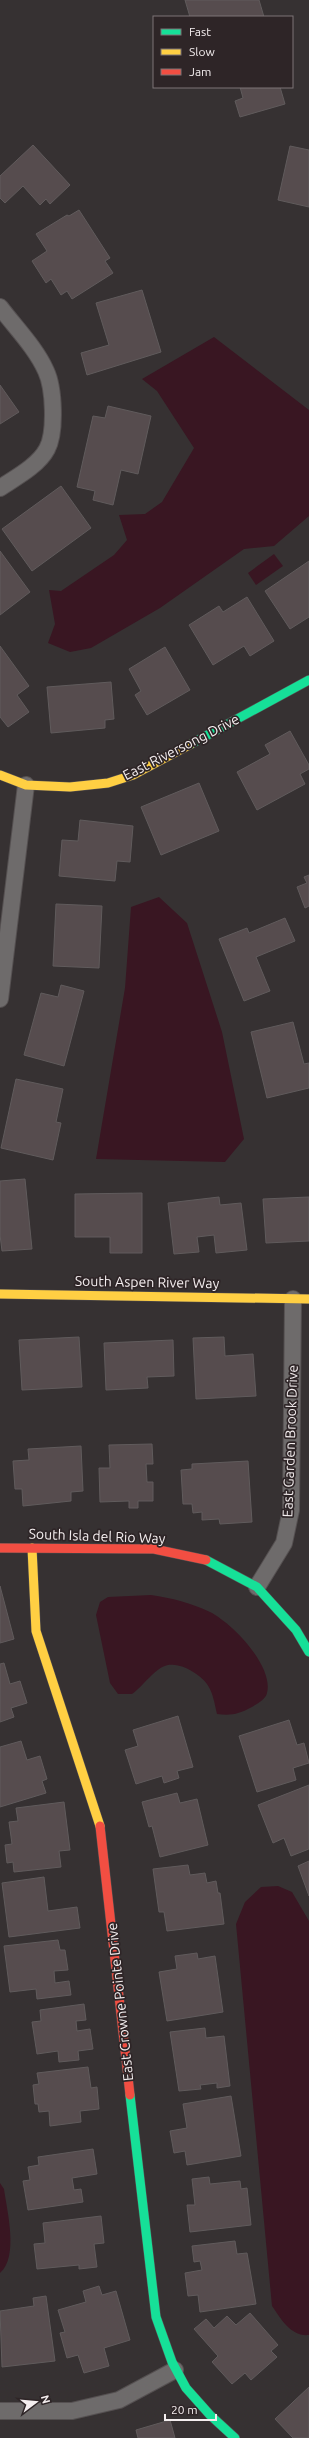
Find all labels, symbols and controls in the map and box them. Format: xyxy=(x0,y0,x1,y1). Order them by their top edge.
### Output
legend xyxy=(153,16,293,88)
text: Fast xyxy=(189,25,211,38)
text: Slow xyxy=(189,45,215,58)
text: Jam xyxy=(189,65,211,78)
street label: East Riversong Drive xyxy=(120,711,242,783)
street label: South Aspen River Way xyxy=(75,1273,220,1291)
street label: East Garden Brook Drive xyxy=(279,1364,301,1518)
street label: South Isla del Rio Way xyxy=(28,1526,166,1546)
street label: East Crowne Pointe Drive xyxy=(104,1922,136,2082)
north arrow xyxy=(16,2382,56,2422)
text: N xyxy=(39,2394,53,2405)
scale bar xyxy=(165,2396,216,2422)
text: 20 m xyxy=(171,2403,198,2416)

